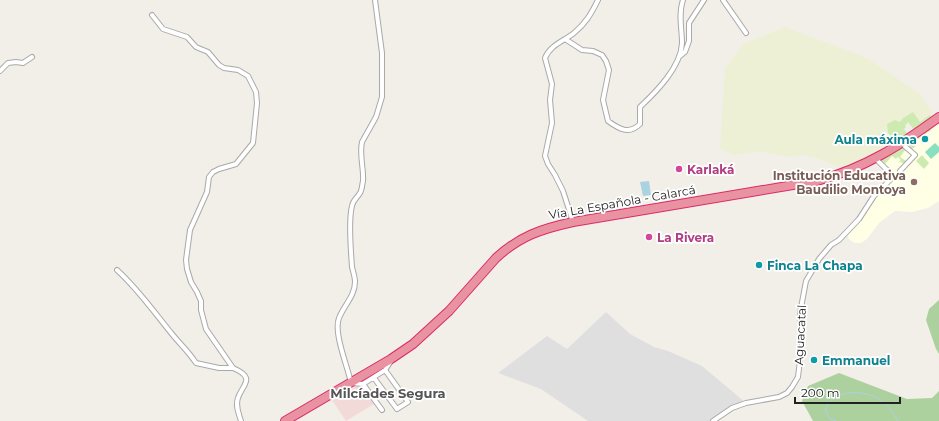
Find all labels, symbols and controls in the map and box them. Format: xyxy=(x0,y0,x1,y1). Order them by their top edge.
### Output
place label: Aula máxima xyxy=(834,132,917,147)
marker: Aula máxima xyxy=(920,134,930,144)
place label: Karlaká xyxy=(687,162,734,177)
marker: Karlaká xyxy=(674,164,684,174)
place label: Institución Educativa Baudilio Montoya xyxy=(773,168,906,197)
marker: Institución Educativa Baudilio Montoya xyxy=(909,177,919,187)
street label: Vía La Española - Calarcá xyxy=(547,182,697,222)
place label: La Rivera xyxy=(657,230,714,245)
marker: La Rivera xyxy=(644,232,654,242)
place label: Finca La Chapa xyxy=(767,258,863,273)
marker: Finca La Chapa xyxy=(754,260,764,270)
street label: Aguacatal xyxy=(791,304,809,366)
place label: Emmanuel xyxy=(822,353,890,368)
marker: Emmanuel xyxy=(809,355,819,365)
scale bar xyxy=(795,379,900,405)
district label: Milcíades Segura xyxy=(330,385,446,401)
text: 200 m xyxy=(801,385,840,400)

